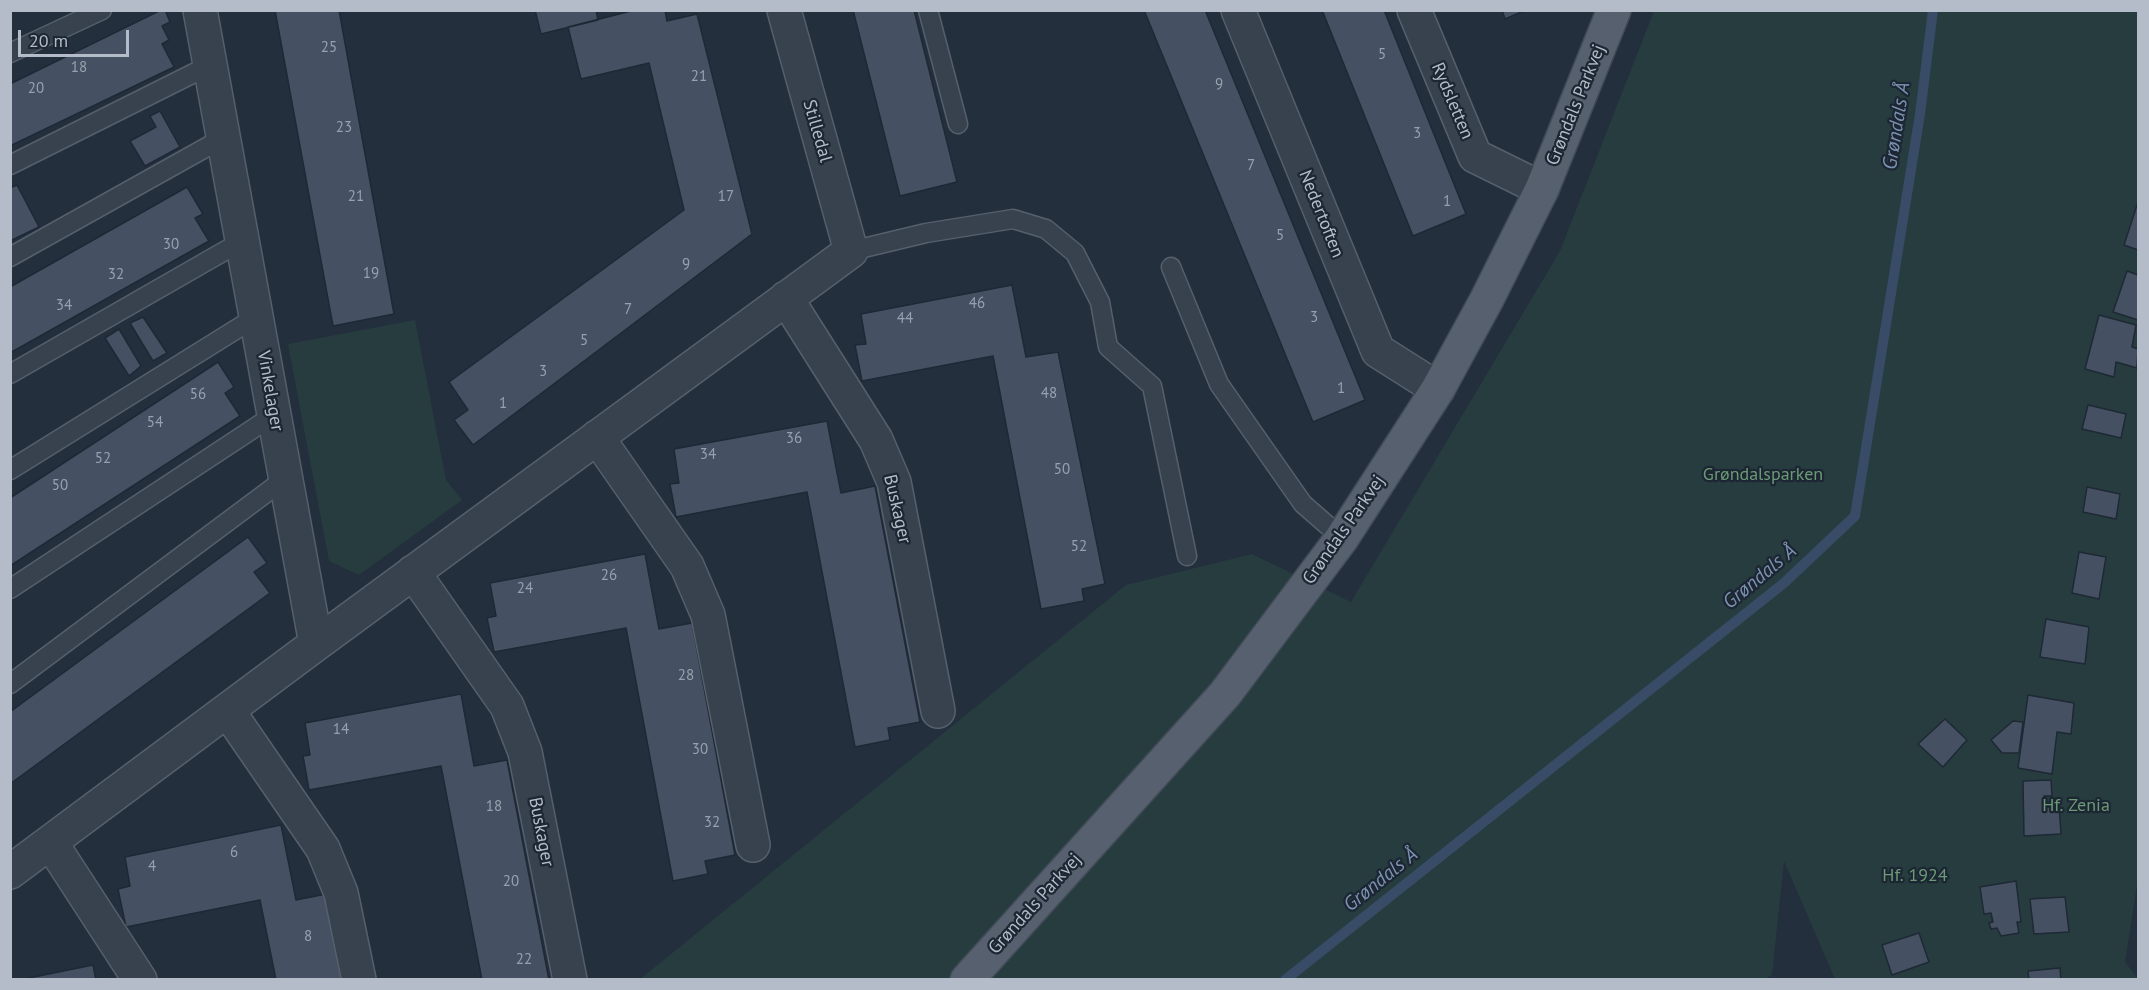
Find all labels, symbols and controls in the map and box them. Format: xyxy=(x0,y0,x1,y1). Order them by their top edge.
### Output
scale bar xyxy=(21,18,132,56)
text: 20 m xyxy=(29,29,68,52)
house number: 25 xyxy=(321,39,337,57)
street label: Grøndals Parkvej xyxy=(1542,41,1610,169)
house number: 5 xyxy=(1378,46,1386,64)
house number: 18 xyxy=(71,59,87,77)
street label: Rydsletten xyxy=(1426,59,1478,143)
house number: 21 xyxy=(691,68,707,86)
house number: 9 xyxy=(1215,76,1223,94)
house number: 20 xyxy=(28,80,44,98)
water label: Grøndals Å xyxy=(1878,80,1916,172)
street label: Stilledal xyxy=(798,97,836,165)
house number: 23 xyxy=(336,119,352,137)
house number: 3 xyxy=(1413,125,1421,143)
house number: 7 xyxy=(1247,157,1255,175)
street label: Nedertoften xyxy=(1294,167,1348,261)
house number: 21 xyxy=(348,188,364,206)
house number: 17 xyxy=(718,188,734,206)
house number: 1 xyxy=(1443,193,1451,211)
house number: 5 xyxy=(1276,227,1284,245)
house number: 30 xyxy=(163,236,179,254)
house number: 9 xyxy=(682,256,690,274)
house number: 19 xyxy=(363,265,379,283)
house number: 32 xyxy=(108,266,124,284)
house number: 46 xyxy=(969,295,985,313)
house number: 34 xyxy=(56,297,72,315)
house number: 7 xyxy=(624,301,632,319)
house number: 3 xyxy=(1310,309,1318,327)
house number: 44 xyxy=(897,310,913,328)
house number: 5 xyxy=(580,332,588,350)
street label: Vinkelager xyxy=(252,349,288,433)
house number: 3 xyxy=(539,363,547,381)
house number: 1 xyxy=(1337,380,1345,398)
house number: 48 xyxy=(1041,385,1057,403)
house number: 56 xyxy=(190,386,206,404)
house number: 1 xyxy=(499,395,507,413)
house number: 54 xyxy=(147,414,163,432)
house number: 36 xyxy=(786,430,802,448)
house number: 34 xyxy=(700,446,716,464)
house number: 52 xyxy=(95,450,111,468)
house number: 50 xyxy=(1054,461,1070,479)
park label: Grøndalsparken xyxy=(1703,464,1823,486)
street label: Grøndals Parkvej xyxy=(1298,471,1390,589)
street label: Buskager xyxy=(879,472,915,546)
house number: 50 xyxy=(52,477,68,495)
house number: 52 xyxy=(1071,538,1087,556)
water label: Grøndals Å xyxy=(1718,539,1802,615)
house number: 26 xyxy=(601,567,617,585)
house number: 24 xyxy=(517,580,533,598)
house number: 28 xyxy=(678,667,694,685)
house number: 14 xyxy=(333,721,349,739)
house number: 30 xyxy=(692,741,708,759)
street label: Buskager xyxy=(524,795,558,869)
park label: Hf. Zenia xyxy=(2042,795,2110,817)
house number: 18 xyxy=(486,798,502,816)
house number: 32 xyxy=(704,814,720,832)
water label: Grøndals Å xyxy=(1339,843,1423,917)
house number: 6 xyxy=(230,844,238,862)
street label: Grøndals Parkvej xyxy=(984,849,1086,959)
house number: 4 xyxy=(148,858,156,876)
park label: Hf. 1924 xyxy=(1882,865,1948,887)
house number: 20 xyxy=(503,873,519,891)
house number: 8 xyxy=(304,928,312,946)
house number: 22 xyxy=(516,951,532,969)

